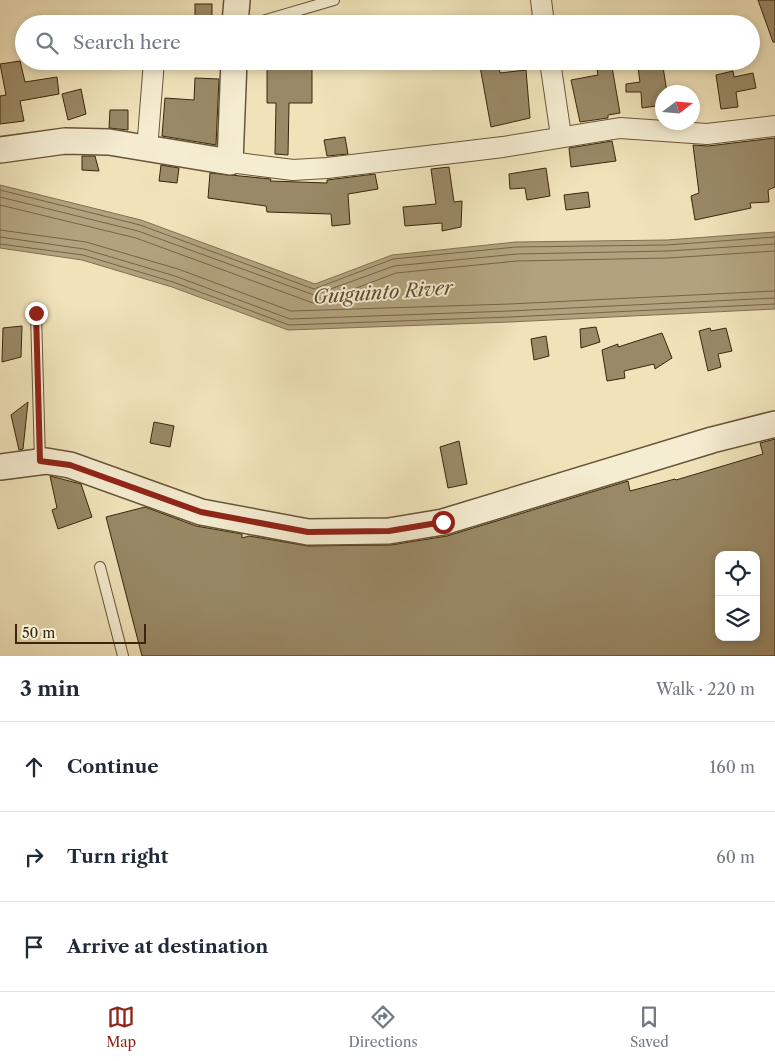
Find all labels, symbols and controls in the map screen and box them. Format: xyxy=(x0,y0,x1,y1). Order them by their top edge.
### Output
search box xyxy=(15,15,760,70)
icon: search xyxy=(33,29,61,57)
text: Search here xyxy=(73,31,181,54)
north arrow xyxy=(655,85,700,130)
water label: Guiguinto River xyxy=(312,276,455,309)
route end xyxy=(25,302,48,325)
route start xyxy=(432,511,455,534)
map controls xyxy=(715,551,760,641)
button: locate xyxy=(715,551,760,596)
button: layers xyxy=(715,596,760,641)
scale bar xyxy=(15,621,146,644)
text: 50 m xyxy=(22,624,55,642)
text: 3 min xyxy=(20,676,80,701)
text: Walk · 220 m xyxy=(656,679,755,699)
icon: ahead xyxy=(20,753,48,781)
text: Continue xyxy=(67,755,159,778)
text: 160 m xyxy=(710,757,755,777)
icon: right xyxy=(20,843,48,871)
text: Turn right xyxy=(67,845,168,868)
text: 60 m xyxy=(716,847,755,867)
icon: arrive xyxy=(20,933,48,961)
text: Arrive at destination xyxy=(67,935,268,958)
tab: Map xyxy=(106,1003,136,1051)
tab: Directions xyxy=(348,1003,418,1051)
tab: Saved xyxy=(630,1003,669,1051)

